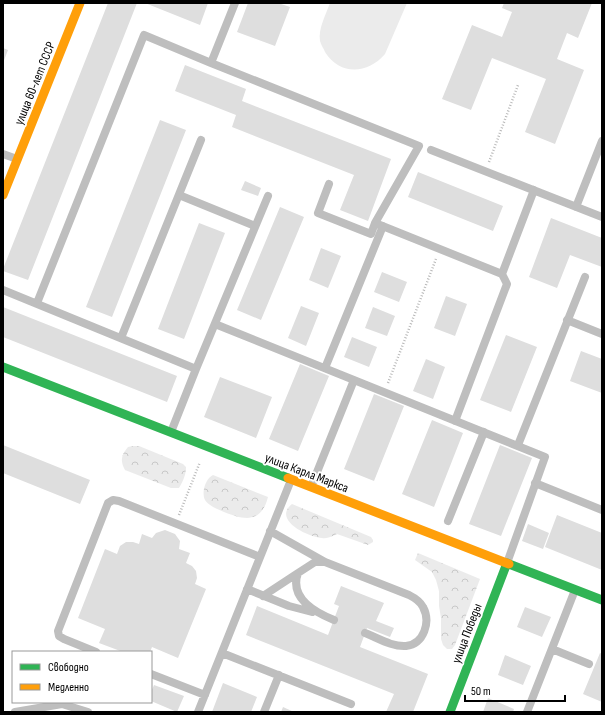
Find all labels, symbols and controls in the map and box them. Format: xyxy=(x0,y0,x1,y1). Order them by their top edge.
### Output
street label: улица 60-лет СССР xyxy=(11,39,59,127)
street label: улица Карла Маркса xyxy=(263,450,351,496)
street label: улица Победы xyxy=(448,601,486,666)
legend xyxy=(12,651,152,703)
text: Свободно xyxy=(48,660,89,675)
scale bar xyxy=(465,677,565,703)
text: Медленно xyxy=(48,680,89,695)
text: 50 m xyxy=(471,684,491,699)

